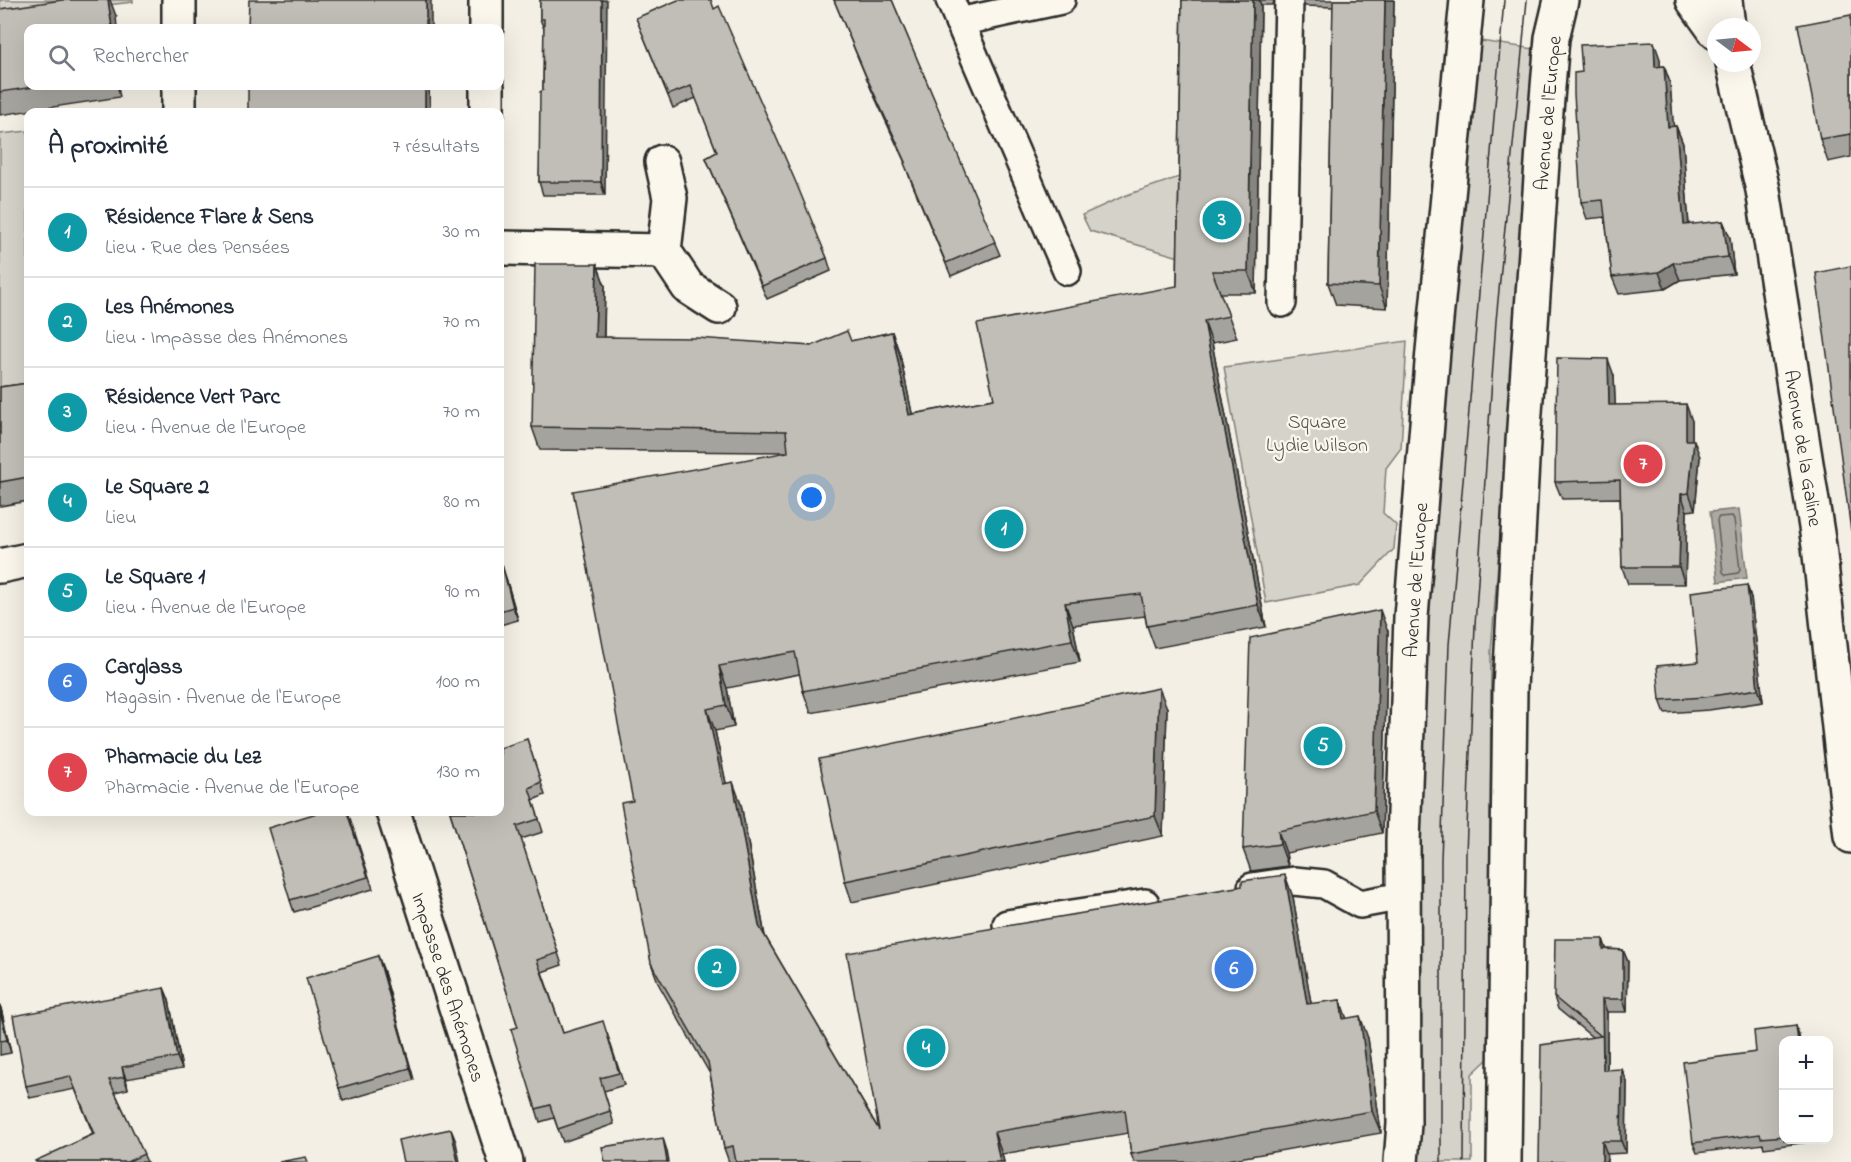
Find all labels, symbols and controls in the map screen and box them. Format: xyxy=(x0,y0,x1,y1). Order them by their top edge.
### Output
north arrow xyxy=(1707,18,1761,72)
search box xyxy=(24,24,504,90)
street label: Avenue de l'Europe xyxy=(1528,35,1571,192)
icon: search xyxy=(45,41,78,74)
text: Rechercher xyxy=(93,41,189,73)
text: À proximité xyxy=(48,128,168,166)
text: 7 résultats xyxy=(392,133,480,162)
pin: 3 xyxy=(1202,198,1242,242)
text: Résidence Flare & Sens xyxy=(105,202,314,234)
text: 1 xyxy=(64,218,71,247)
text: 30 m xyxy=(443,218,480,247)
text: Lieu · Rue des Pensées xyxy=(105,234,290,263)
text: Les Anémones xyxy=(105,292,234,324)
text: 2 xyxy=(63,308,72,337)
text: 70 m xyxy=(443,308,480,337)
text: Lieu · Impasse des Anémones xyxy=(105,324,348,353)
street label: Avenue de la Galine xyxy=(1775,368,1828,529)
text: Résidence Vert Parc xyxy=(105,382,280,414)
text: 3 xyxy=(63,398,72,427)
text: 70 m xyxy=(443,398,480,427)
park label: Square Lydie Wilson xyxy=(1266,409,1368,461)
text: Lieu · Avenue de l'Europe xyxy=(105,414,306,443)
pin: 7 xyxy=(1624,442,1662,486)
text: Le Square 2 xyxy=(105,472,209,504)
your location xyxy=(797,483,826,512)
text: 4 xyxy=(63,488,72,517)
text: 80 m xyxy=(443,488,480,517)
street label: Avenue de l'Europe xyxy=(1398,502,1437,659)
text: Lieu xyxy=(105,504,136,533)
pin: 1 xyxy=(984,506,1024,552)
text: Le Square 1 xyxy=(105,562,205,594)
text: 5 xyxy=(62,578,73,607)
text: 90 m xyxy=(445,578,480,607)
text: Lieu · Avenue de l'Europe xyxy=(105,594,306,623)
text: Carglass xyxy=(105,652,183,684)
text: 6 xyxy=(63,668,72,697)
text: 100 m xyxy=(436,668,480,697)
text: Magasin · Avenue de l'Europe xyxy=(105,684,341,713)
pin: 5 xyxy=(1304,724,1342,768)
text: Pharmacie du Lez xyxy=(105,742,261,774)
text: 7 xyxy=(63,758,72,787)
text: 130 m xyxy=(436,758,480,787)
text: Pharmacie · Avenue de l'Europe xyxy=(105,774,359,803)
street label: Impasse des Anémones xyxy=(402,889,491,1086)
pin: 2 xyxy=(698,946,736,990)
pin: 6 xyxy=(1214,946,1254,992)
pin: 4 xyxy=(906,1026,946,1070)
map controls xyxy=(1779,1036,1833,1144)
button: + xyxy=(1779,1036,1833,1090)
button: − xyxy=(1779,1090,1833,1144)

